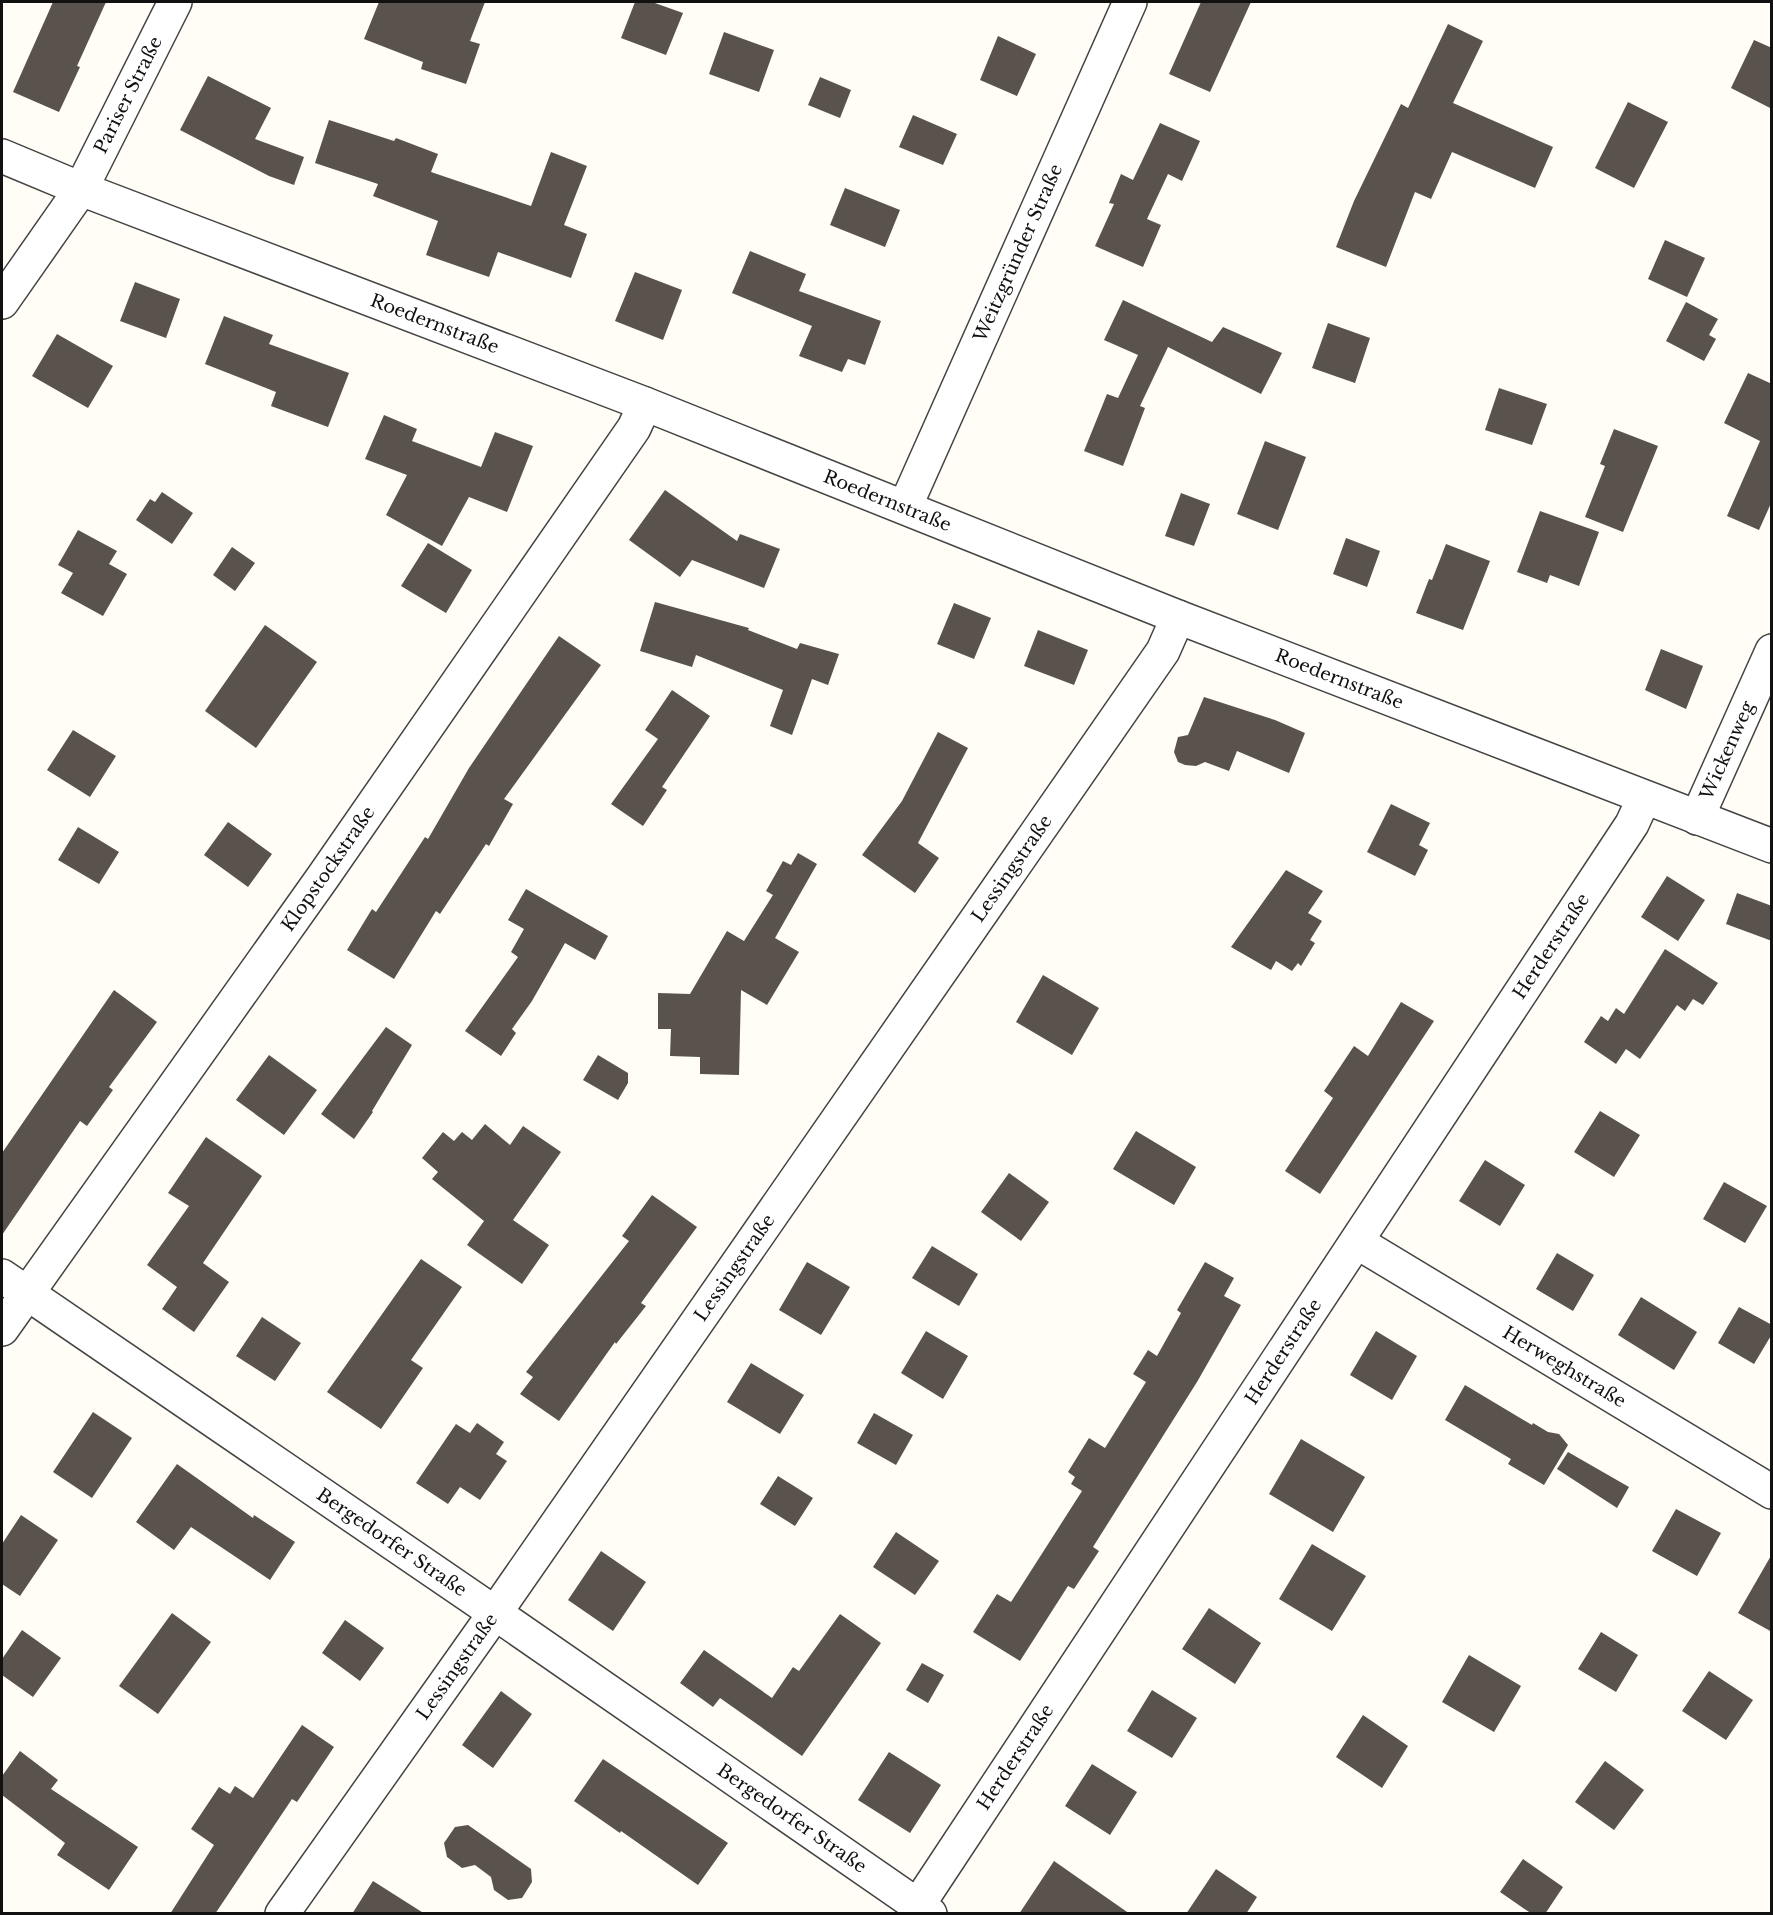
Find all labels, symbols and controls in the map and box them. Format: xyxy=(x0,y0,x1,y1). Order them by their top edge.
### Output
street label: Pariser Straße xyxy=(90,33,167,157)
street label: Weitzgründer Straße xyxy=(969,161,1067,346)
street label: Roedernstraße xyxy=(367,289,502,358)
street label: Roedernstraße xyxy=(820,465,954,536)
street label: Roedernstraße xyxy=(1272,644,1407,714)
street label: Wickenweg xyxy=(1695,698,1759,804)
street label: Klopstockstraße xyxy=(277,802,380,936)
street label: Lessingstraße xyxy=(967,811,1057,926)
street label: Herderstraße xyxy=(1508,889,1594,1003)
street label: Lessingstraße xyxy=(690,1210,779,1326)
street label: Herderstraße xyxy=(1241,1295,1326,1409)
street label: Herweghstraße xyxy=(1499,1321,1630,1412)
street label: Bergedorfer Straße xyxy=(313,1483,471,1601)
street label: Lessingstraße xyxy=(412,1609,502,1724)
street label: Herderstraße xyxy=(973,1700,1058,1814)
street label: Bergedorfer Straße xyxy=(713,1759,871,1878)

